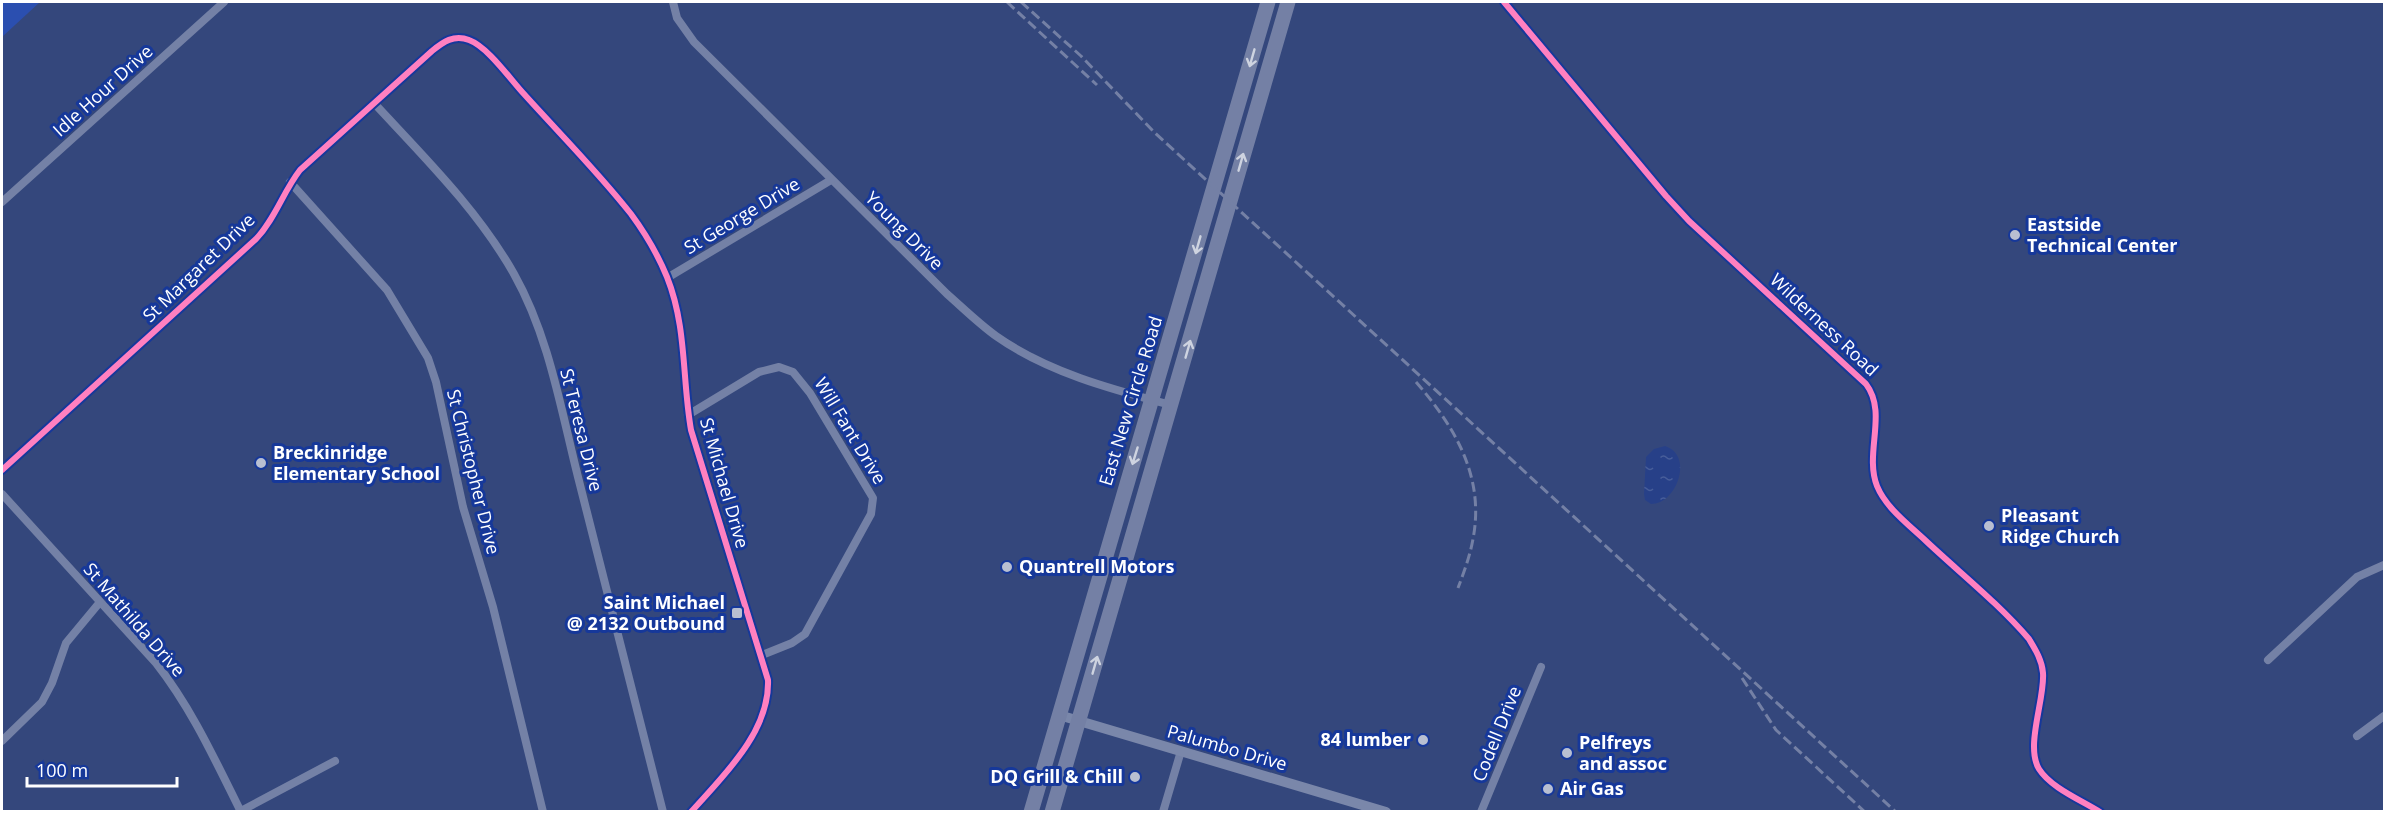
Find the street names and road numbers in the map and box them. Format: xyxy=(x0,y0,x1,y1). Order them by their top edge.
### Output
street label: Idle Hour Drive xyxy=(47,39,157,142)
street label: St George Drive xyxy=(679,171,804,259)
street label: Young Drive xyxy=(860,186,949,275)
street label: St Margaret Drive xyxy=(137,208,259,327)
street label: Wilderness Road xyxy=(1765,268,1884,381)
street label: East New Circle Road xyxy=(1093,313,1167,488)
street label: St Teresa Drive xyxy=(555,366,609,494)
street label: Will Fant Drive xyxy=(810,373,892,488)
street label: St Christopher Drive xyxy=(442,387,506,557)
street label: St Michael Drive xyxy=(695,415,755,551)
street label: St Mathilda Drive xyxy=(79,557,191,681)
street label: Codell Drive xyxy=(1466,682,1526,785)
street label: Palumbo Drive xyxy=(1165,718,1290,776)

